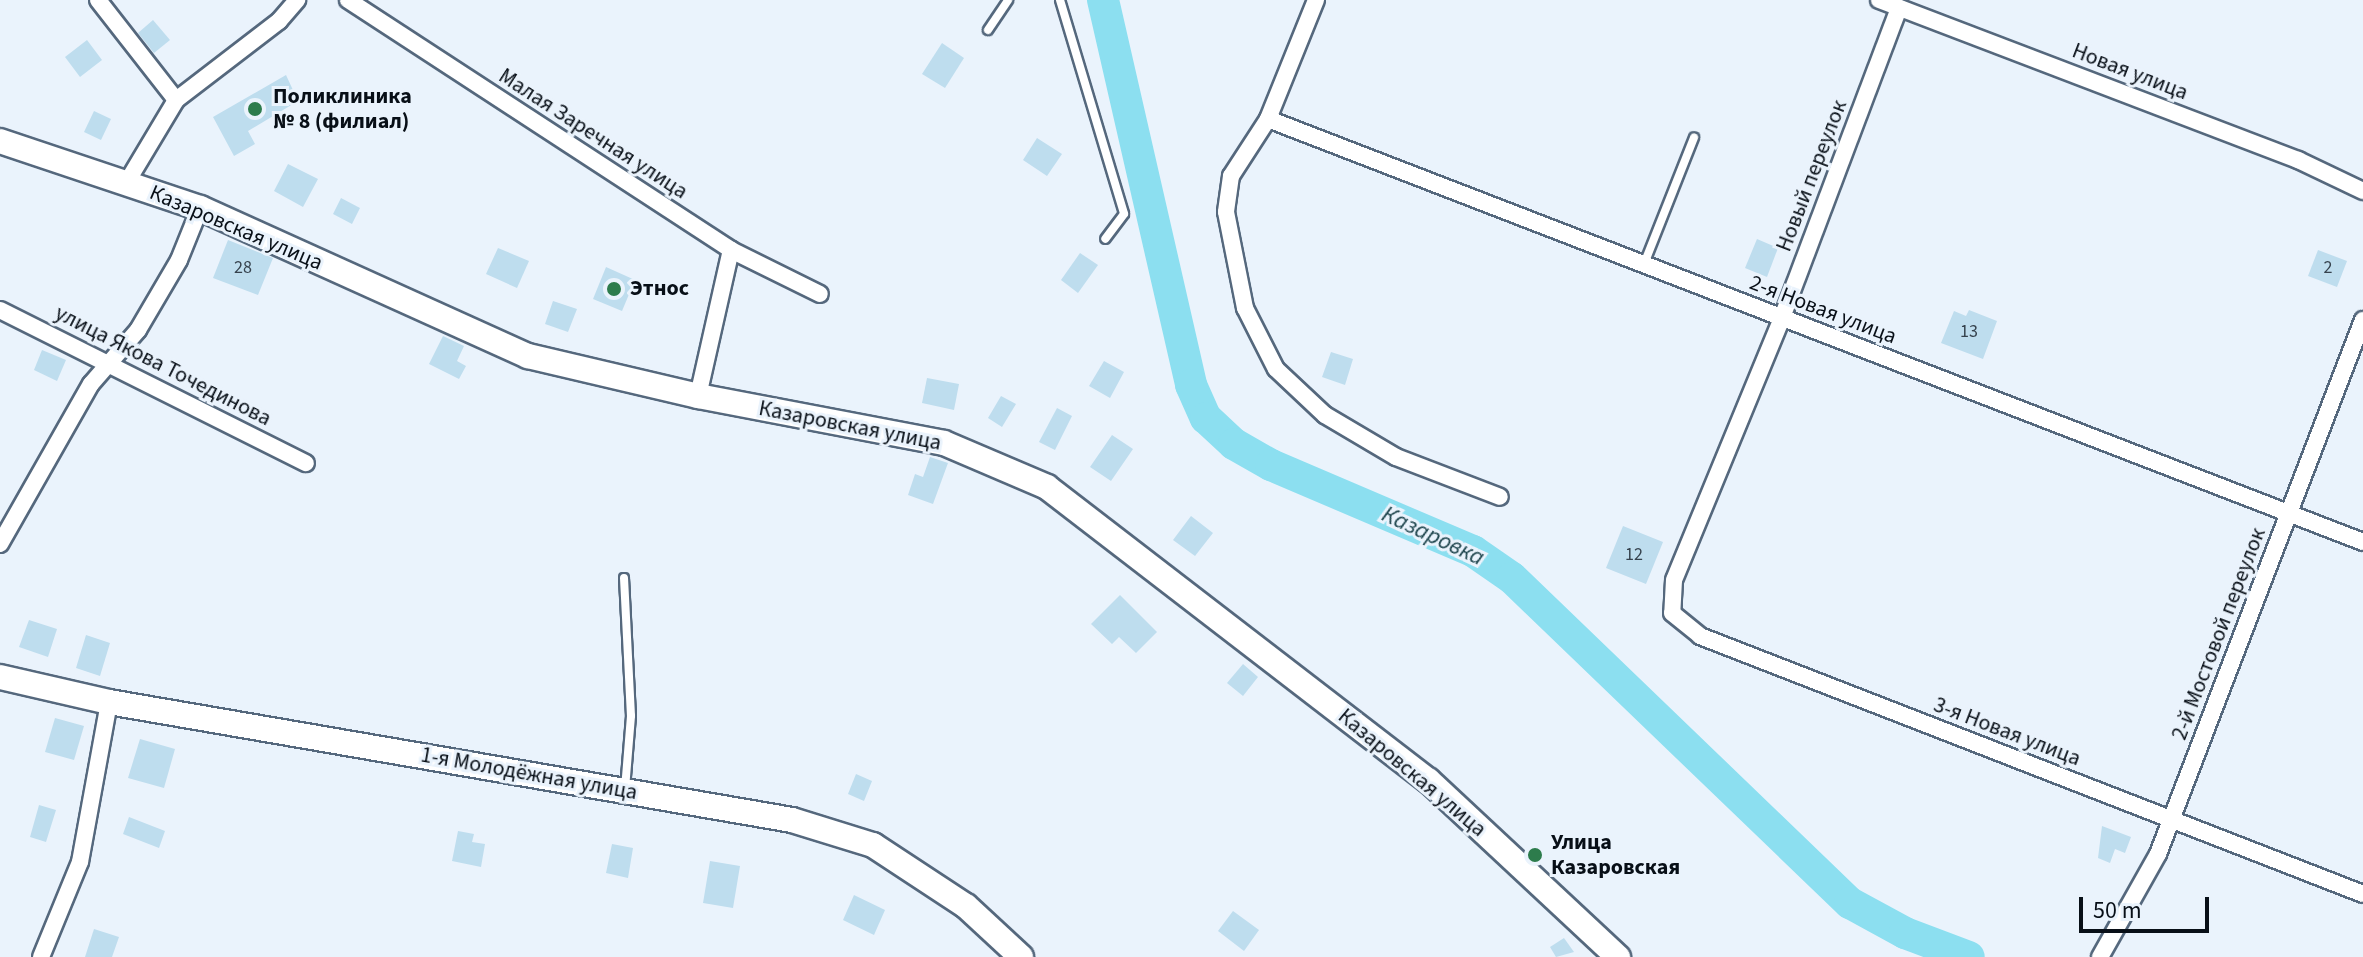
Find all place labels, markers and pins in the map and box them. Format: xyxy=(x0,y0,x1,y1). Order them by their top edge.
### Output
place label: Поликлиника № 8 (филиал) xyxy=(273,83,412,134)
marker: Поликлиника № 8 (филиал) xyxy=(244,98,266,120)
place label: Этнос xyxy=(630,276,689,302)
marker: Этнос xyxy=(605,280,623,298)
place label: Улица Казаровская xyxy=(1551,829,1680,880)
marker: Улица Казаровская xyxy=(1526,846,1544,864)

